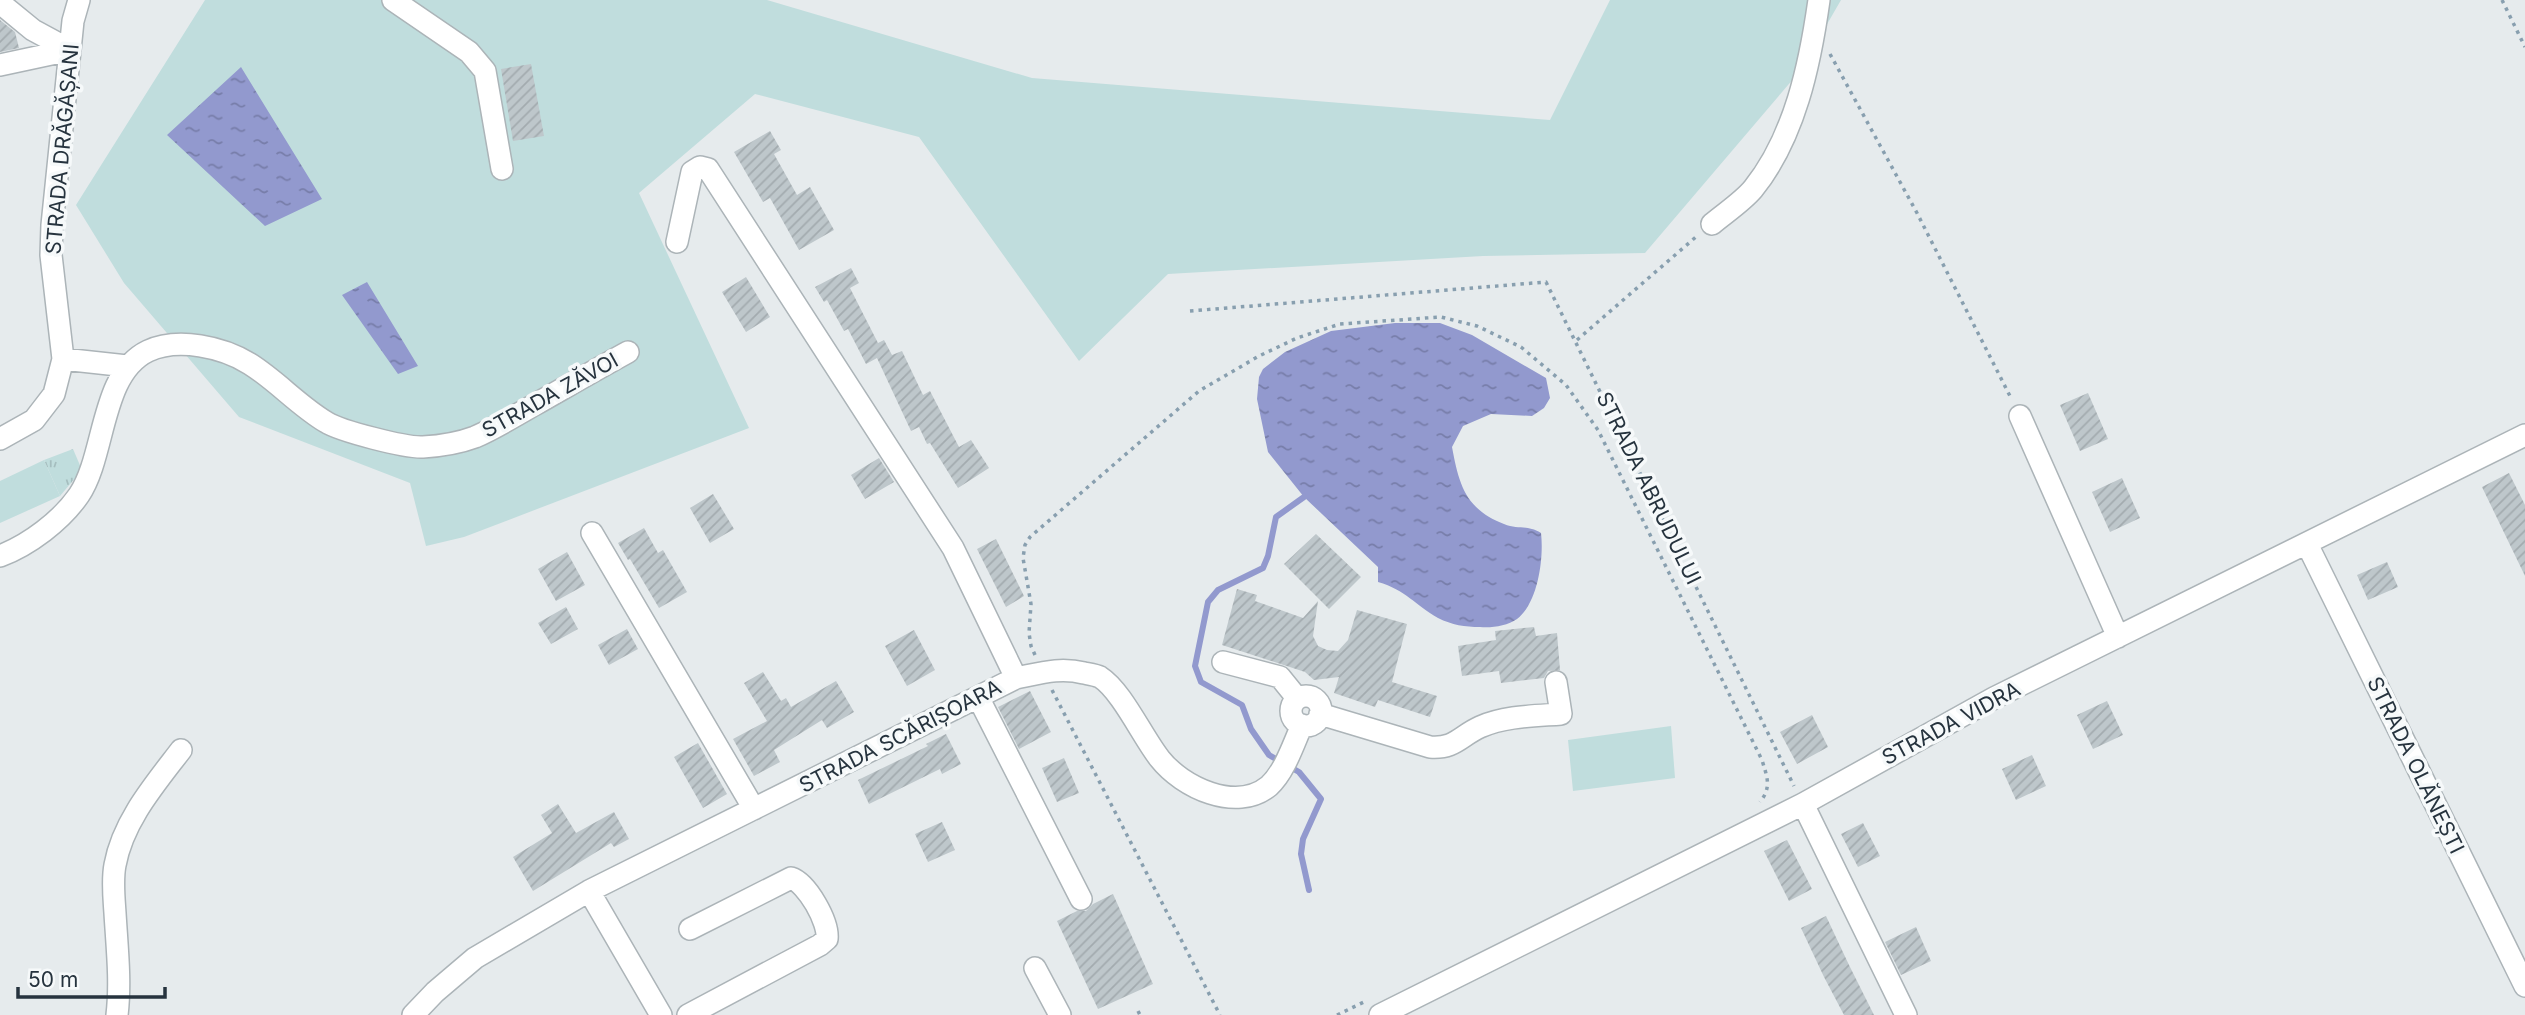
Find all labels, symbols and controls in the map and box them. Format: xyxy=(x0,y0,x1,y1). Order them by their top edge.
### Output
street label: STRADA DRĂGĂȘANI xyxy=(39,43,84,255)
street label: STRADA ZĂVOI xyxy=(477,346,622,443)
street label: STRADA ABRUDULUI xyxy=(1591,388,1707,588)
street label: STRADA OLĂNEȘTI xyxy=(2362,672,2471,857)
street label: STRADA SCĂRIȘOARA xyxy=(794,673,1005,798)
street label: STRADA VIDRA xyxy=(1878,676,2024,770)
scale bar xyxy=(18,956,164,1000)
text: 50 m xyxy=(28,967,78,992)

